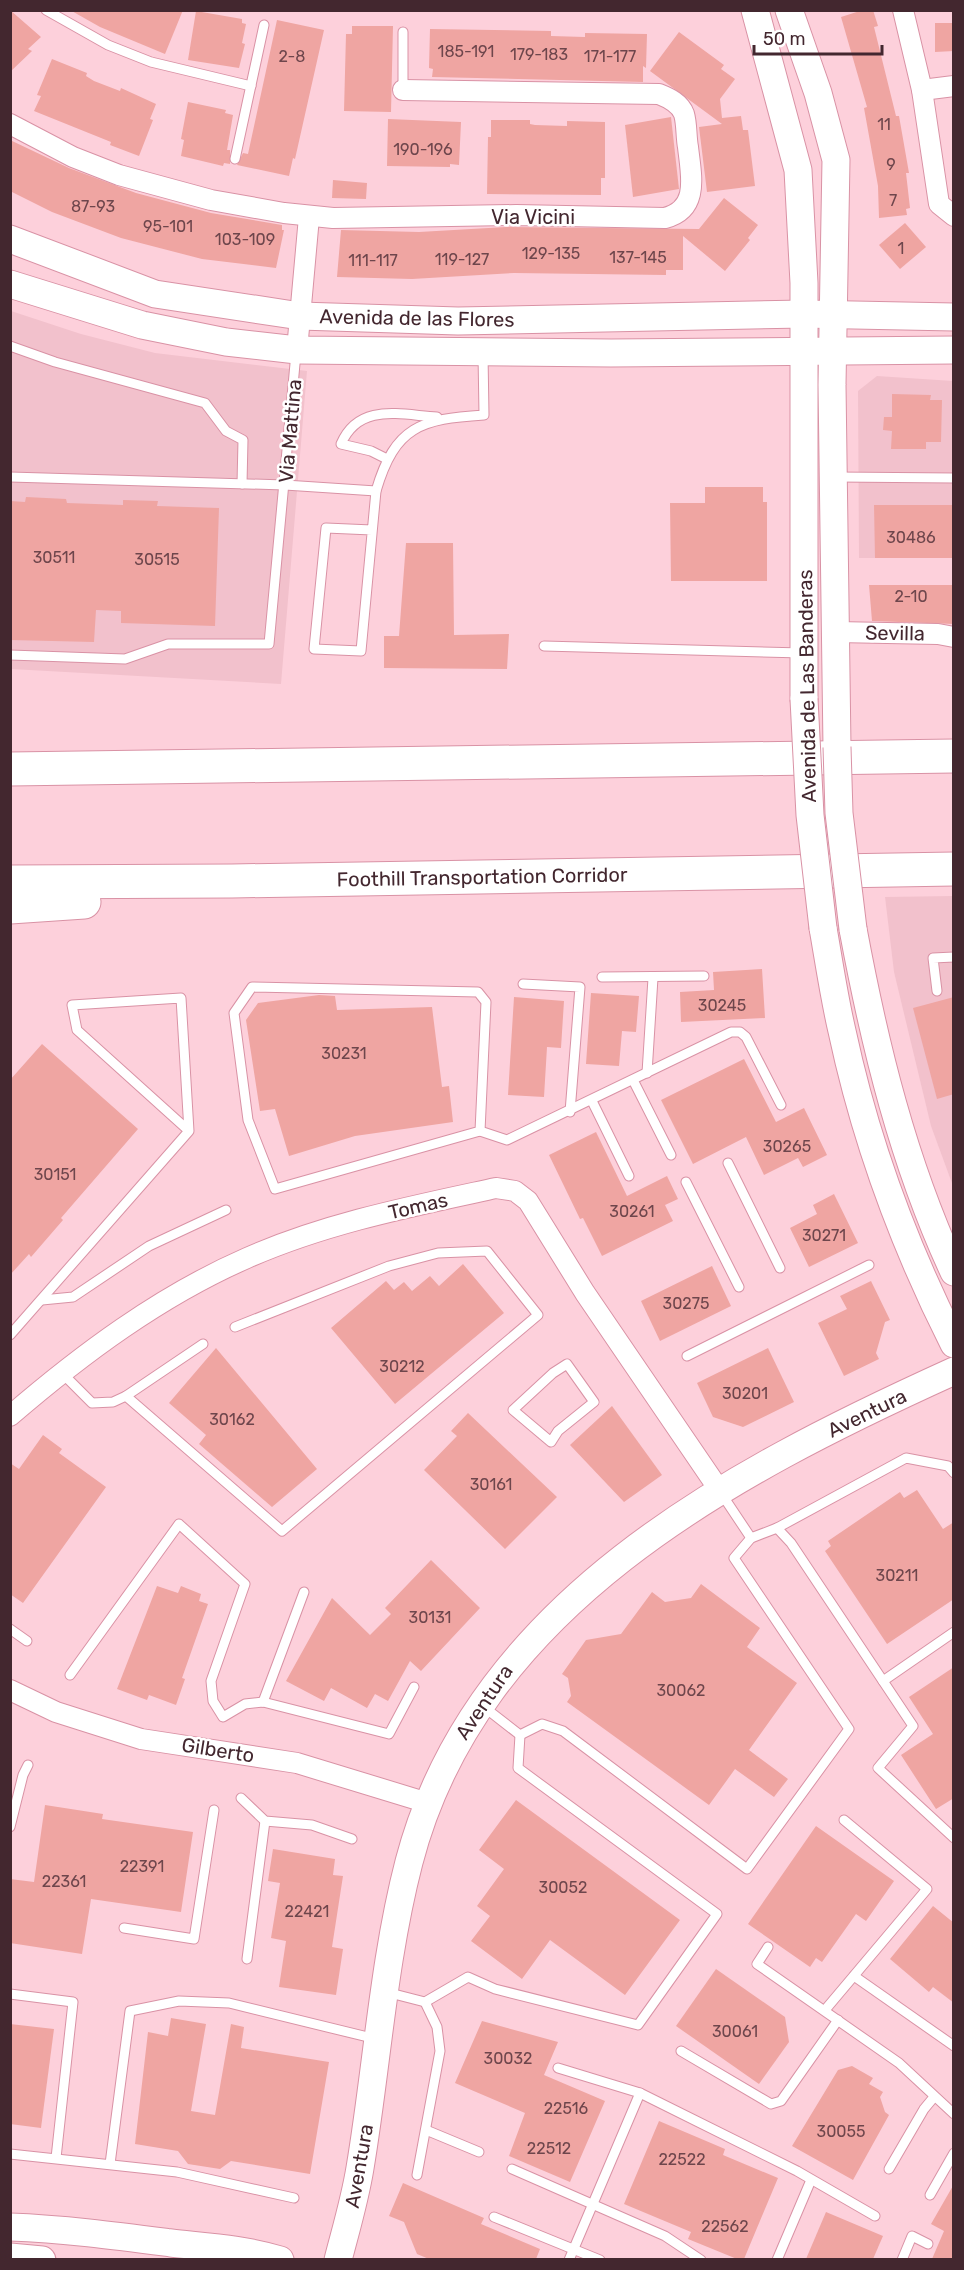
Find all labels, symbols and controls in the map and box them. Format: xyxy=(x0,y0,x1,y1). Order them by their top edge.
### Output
scale bar xyxy=(754,18,882,56)
text: 50 m xyxy=(763,28,806,50)
house number: 185-191 xyxy=(438,42,494,61)
house number: 179-183 xyxy=(510,45,568,64)
house number: 2-8 xyxy=(279,47,305,66)
house number: 171-177 xyxy=(584,47,636,66)
house number: 11 xyxy=(877,115,891,134)
house number: 190-196 xyxy=(393,140,453,159)
house number: 9 xyxy=(886,155,896,174)
house number: 7 xyxy=(889,191,897,210)
house number: 87-93 xyxy=(71,197,115,216)
street label: Via Vicini xyxy=(491,205,575,229)
house number: 95-101 xyxy=(143,217,193,236)
house number: 103-109 xyxy=(215,230,275,249)
house number: 1 xyxy=(898,239,904,258)
house number: 129-135 xyxy=(522,244,580,263)
house number: 137-145 xyxy=(609,248,667,267)
house number: 119-127 xyxy=(435,250,489,269)
house number: 111-117 xyxy=(348,251,398,270)
street label: Avenida de las Flores xyxy=(319,304,515,332)
street label: Via Mattina xyxy=(274,378,306,484)
house number: 30486 xyxy=(886,528,936,547)
house number: 30511 xyxy=(33,548,75,567)
house number: 30515 xyxy=(134,550,180,569)
street label: Avenida de Las Banderas xyxy=(793,569,821,803)
house number: 2-10 xyxy=(894,587,928,606)
street label: Sevilla xyxy=(865,620,925,646)
street label: Foothill Transportation Corridor xyxy=(336,862,628,892)
house number: 30245 xyxy=(698,996,746,1015)
house number: 30231 xyxy=(321,1044,367,1063)
house number: 30265 xyxy=(763,1137,811,1156)
house number: 30151 xyxy=(34,1165,76,1184)
street label: Tomas xyxy=(386,1188,450,1224)
house number: 30261 xyxy=(609,1202,655,1221)
house number: 30271 xyxy=(802,1226,846,1245)
house number: 30275 xyxy=(663,1294,709,1313)
house number: 30212 xyxy=(379,1357,425,1376)
house number: 30201 xyxy=(722,1384,768,1403)
street label: Aventura xyxy=(824,1384,910,1442)
house number: 30162 xyxy=(209,1410,255,1429)
house number: 30161 xyxy=(470,1475,512,1494)
house number: 30211 xyxy=(876,1566,918,1585)
house number: 30131 xyxy=(409,1608,451,1627)
street label: Aventura xyxy=(450,1660,518,1744)
house number: 30062 xyxy=(657,1681,705,1700)
street label: Gilberto xyxy=(180,1732,256,1768)
house number: 22391 xyxy=(120,1857,164,1876)
house number: 22361 xyxy=(42,1872,86,1891)
house number: 30052 xyxy=(539,1878,587,1897)
house number: 22421 xyxy=(285,1902,329,1921)
house number: 30061 xyxy=(712,2022,758,2041)
house number: 30032 xyxy=(484,2049,532,2068)
house number: 22516 xyxy=(544,2099,589,2118)
street label: Aventura xyxy=(340,2122,378,2210)
house number: 30055 xyxy=(817,2122,865,2141)
house number: 22512 xyxy=(527,2139,571,2158)
house number: 22522 xyxy=(658,2150,706,2169)
house number: 22562 xyxy=(701,2217,749,2236)

